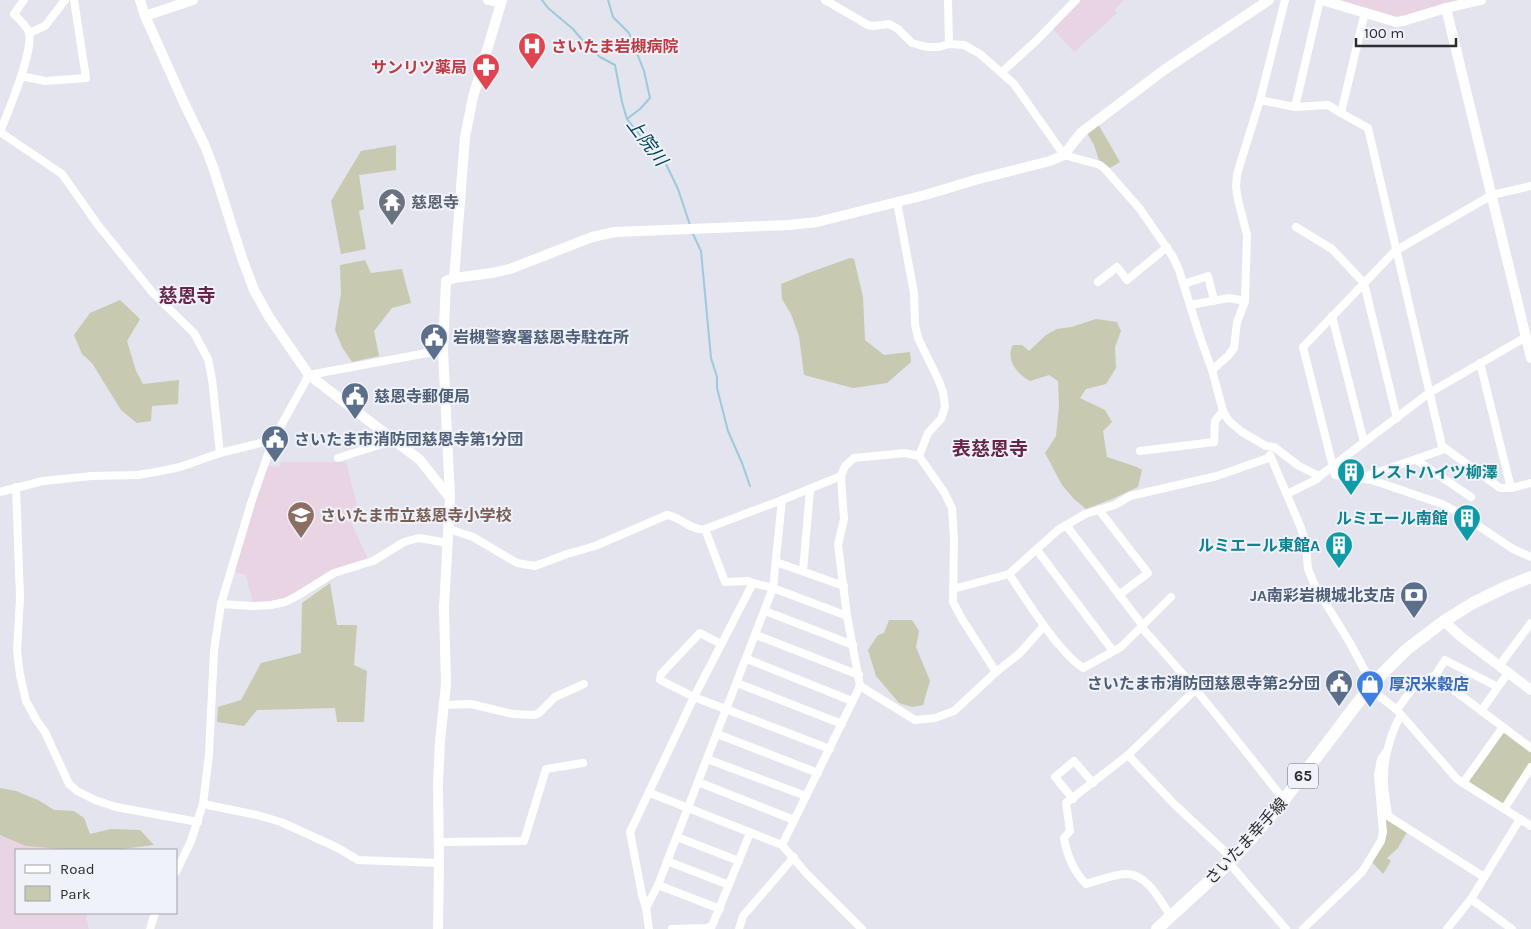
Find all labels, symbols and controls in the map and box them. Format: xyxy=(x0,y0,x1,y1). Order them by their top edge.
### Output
scale bar xyxy=(1356,15,1456,47)
text: 100 m xyxy=(1364,24,1404,42)
hospital icon: さいたま岩槻病院 xyxy=(517,31,547,70)
place label: さいたま岩槻病院 xyxy=(551,37,679,56)
pharmacy icon: サンリツ薬局 xyxy=(471,52,501,91)
place label: サンリツ薬局 xyxy=(371,58,467,77)
water label: 上院川 xyxy=(622,114,673,172)
temple icon: 慈恩寺 xyxy=(377,187,407,226)
place label: 慈恩寺 xyxy=(411,193,459,212)
district label: 慈恩寺 xyxy=(158,285,216,307)
public building icon: 岩槻警察署慈恩寺駐在所 xyxy=(419,322,449,361)
place label: 岩槻警察署慈恩寺駐在所 xyxy=(453,328,629,347)
public building icon: 慈恩寺郵便局 xyxy=(340,381,370,420)
place label: 慈恩寺郵便局 xyxy=(374,387,470,406)
public building icon: さいたま市消防団慈恩寺第1分団 xyxy=(260,424,290,463)
place label: さいたま市消防団慈恩寺第1分団 xyxy=(294,430,523,449)
district label: 表慈恩寺 xyxy=(952,438,1028,460)
building icon: レストハイツ柳澤 xyxy=(1336,457,1366,496)
place label: レストハイツ柳澤 xyxy=(1370,463,1498,482)
school or university icon: さいたま市立慈恩寺小学校 xyxy=(286,500,316,539)
building icon: ルミエール南館 xyxy=(1452,503,1482,542)
place label: さいたま市立慈恩寺小学校 xyxy=(320,506,512,525)
place label: ルミエール南館 xyxy=(1336,509,1448,528)
building icon: ルミエール東館A xyxy=(1324,530,1354,569)
place label: ルミエール東館A xyxy=(1198,536,1320,555)
bank icon: JA南彩岩槻城北支店 xyxy=(1399,580,1429,619)
place label: JA南彩岩槻城北支店 xyxy=(1250,586,1395,605)
public building icon: さいたま市消防団慈恩寺第2分団 xyxy=(1324,668,1354,707)
shop icon: 厚沢米穀店 xyxy=(1355,669,1385,708)
place label: さいたま市消防団慈恩寺第2分団 xyxy=(1087,674,1320,693)
place label: 厚沢米穀店 xyxy=(1389,675,1469,694)
road number: 65 xyxy=(1288,764,1318,788)
street label: さいたま幸手線 xyxy=(1201,794,1291,888)
legend xyxy=(15,849,178,914)
text: Road xyxy=(60,860,95,878)
text: Park xyxy=(60,885,90,903)

